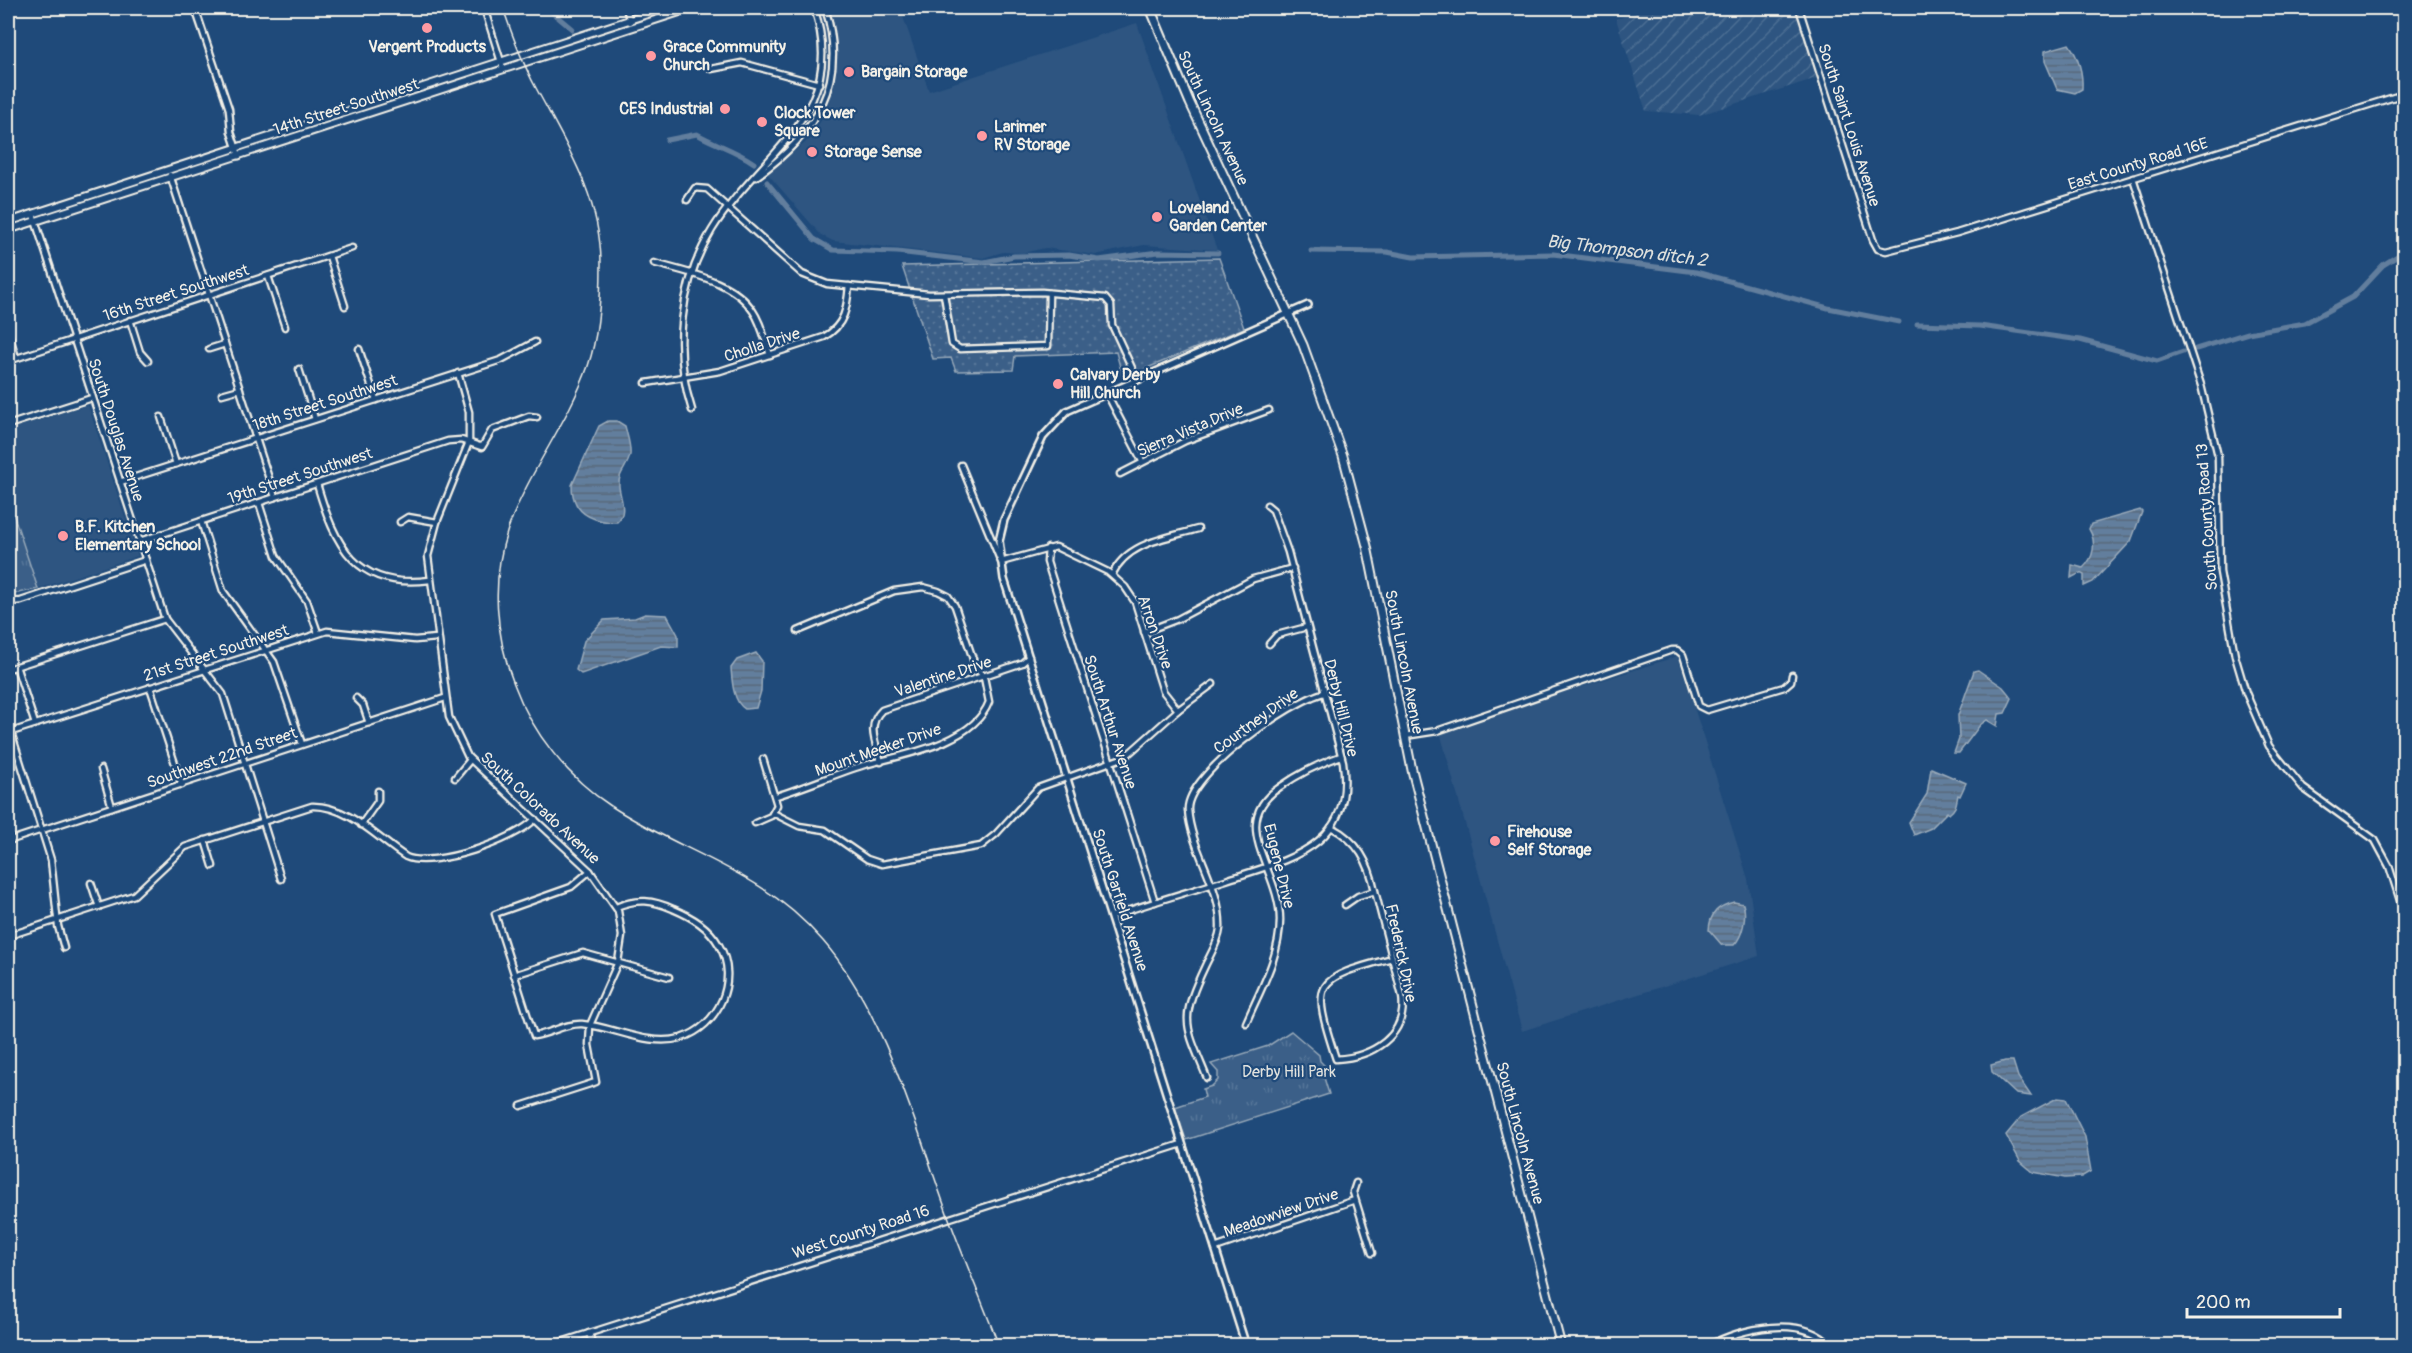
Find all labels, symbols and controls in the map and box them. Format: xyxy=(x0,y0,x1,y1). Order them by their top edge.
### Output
marker: Vergent Products xyxy=(420,21,434,35)
place label: Vergent Products xyxy=(368,37,487,57)
place label: Grace Community Church xyxy=(663,37,786,75)
street label: South Saint Louis Avenue xyxy=(1813,41,1885,209)
street label: South Lincoln Avenue xyxy=(1173,47,1253,189)
marker: Grace Community Church xyxy=(644,49,658,63)
place label: Bargain Storage xyxy=(861,62,968,82)
marker: Bargain Storage xyxy=(842,65,856,79)
street label: 14th Street Southwest xyxy=(271,74,422,140)
place label: CES Industrial xyxy=(619,99,713,119)
marker: CES Industrial xyxy=(718,102,732,116)
place label: Clock Tower Square xyxy=(774,103,856,141)
marker: Clock Tower Square xyxy=(755,115,769,129)
place label: Larimer RV Storage xyxy=(994,117,1071,155)
marker: Larimer RV Storage xyxy=(975,129,989,143)
street label: East County Road 16E xyxy=(2066,133,2210,195)
place label: Storage Sense xyxy=(824,142,923,162)
marker: Storage Sense xyxy=(805,145,819,159)
place label: Loveland Garden Center xyxy=(1169,198,1267,236)
marker: Loveland Garden Center xyxy=(1150,210,1164,224)
water label: Big Thompson ditch 2 xyxy=(1546,230,1710,272)
street label: 16th Street Southwest xyxy=(101,260,252,326)
street label: Cholla Drive xyxy=(722,323,803,367)
street label: South Douglas Avenue xyxy=(83,356,149,504)
place label: Calvary Derby Hill Church xyxy=(1070,365,1160,403)
street label: 18th Street Southwest xyxy=(250,370,400,436)
marker: Calvary Derby Hill Church xyxy=(1051,377,1065,391)
street label: Sierra Vista Drive xyxy=(1134,399,1246,461)
street label: 19th Street Southwest xyxy=(225,443,375,509)
street label: South County Road 13 xyxy=(2192,443,2222,591)
place label: B.F. Kitchen Elementary School xyxy=(75,517,202,555)
marker: B.F. Kitchen Elementary School xyxy=(56,529,70,543)
street label: South Lincoln Avenue xyxy=(1380,588,1428,736)
street label: Arron Drive xyxy=(1133,593,1177,672)
street label: 21st Street Southwest xyxy=(141,620,292,686)
street label: Valentine Drive xyxy=(892,652,994,702)
street label: South Arthur Avenue xyxy=(1079,652,1141,792)
street label: Derby Hill Drive xyxy=(1319,657,1363,759)
street label: Courtney Drive xyxy=(1210,683,1302,759)
street label: Mount Meeker Drive xyxy=(812,719,944,781)
street label: Southwest 22nd Street xyxy=(144,723,300,793)
street label: South Colorado Avenue xyxy=(476,747,604,869)
street label: Eugene Drive xyxy=(1259,822,1299,911)
place label: Firehouse Self Storage xyxy=(1507,822,1593,860)
street label: South Garfield Avenue xyxy=(1088,826,1153,974)
marker: Firehouse Self Storage xyxy=(1488,834,1502,848)
street label: Frederick Drive xyxy=(1381,902,1421,1004)
street label: South Lincoln Avenue xyxy=(1491,1060,1549,1206)
park label: Derby Hill Park xyxy=(1242,1062,1336,1082)
street label: Meadowview Drive xyxy=(1221,1184,1341,1242)
street label: West County Road 16 xyxy=(790,1200,932,1264)
scale bar xyxy=(2187,1281,2340,1319)
text: 200 m xyxy=(2196,1291,2251,1314)

